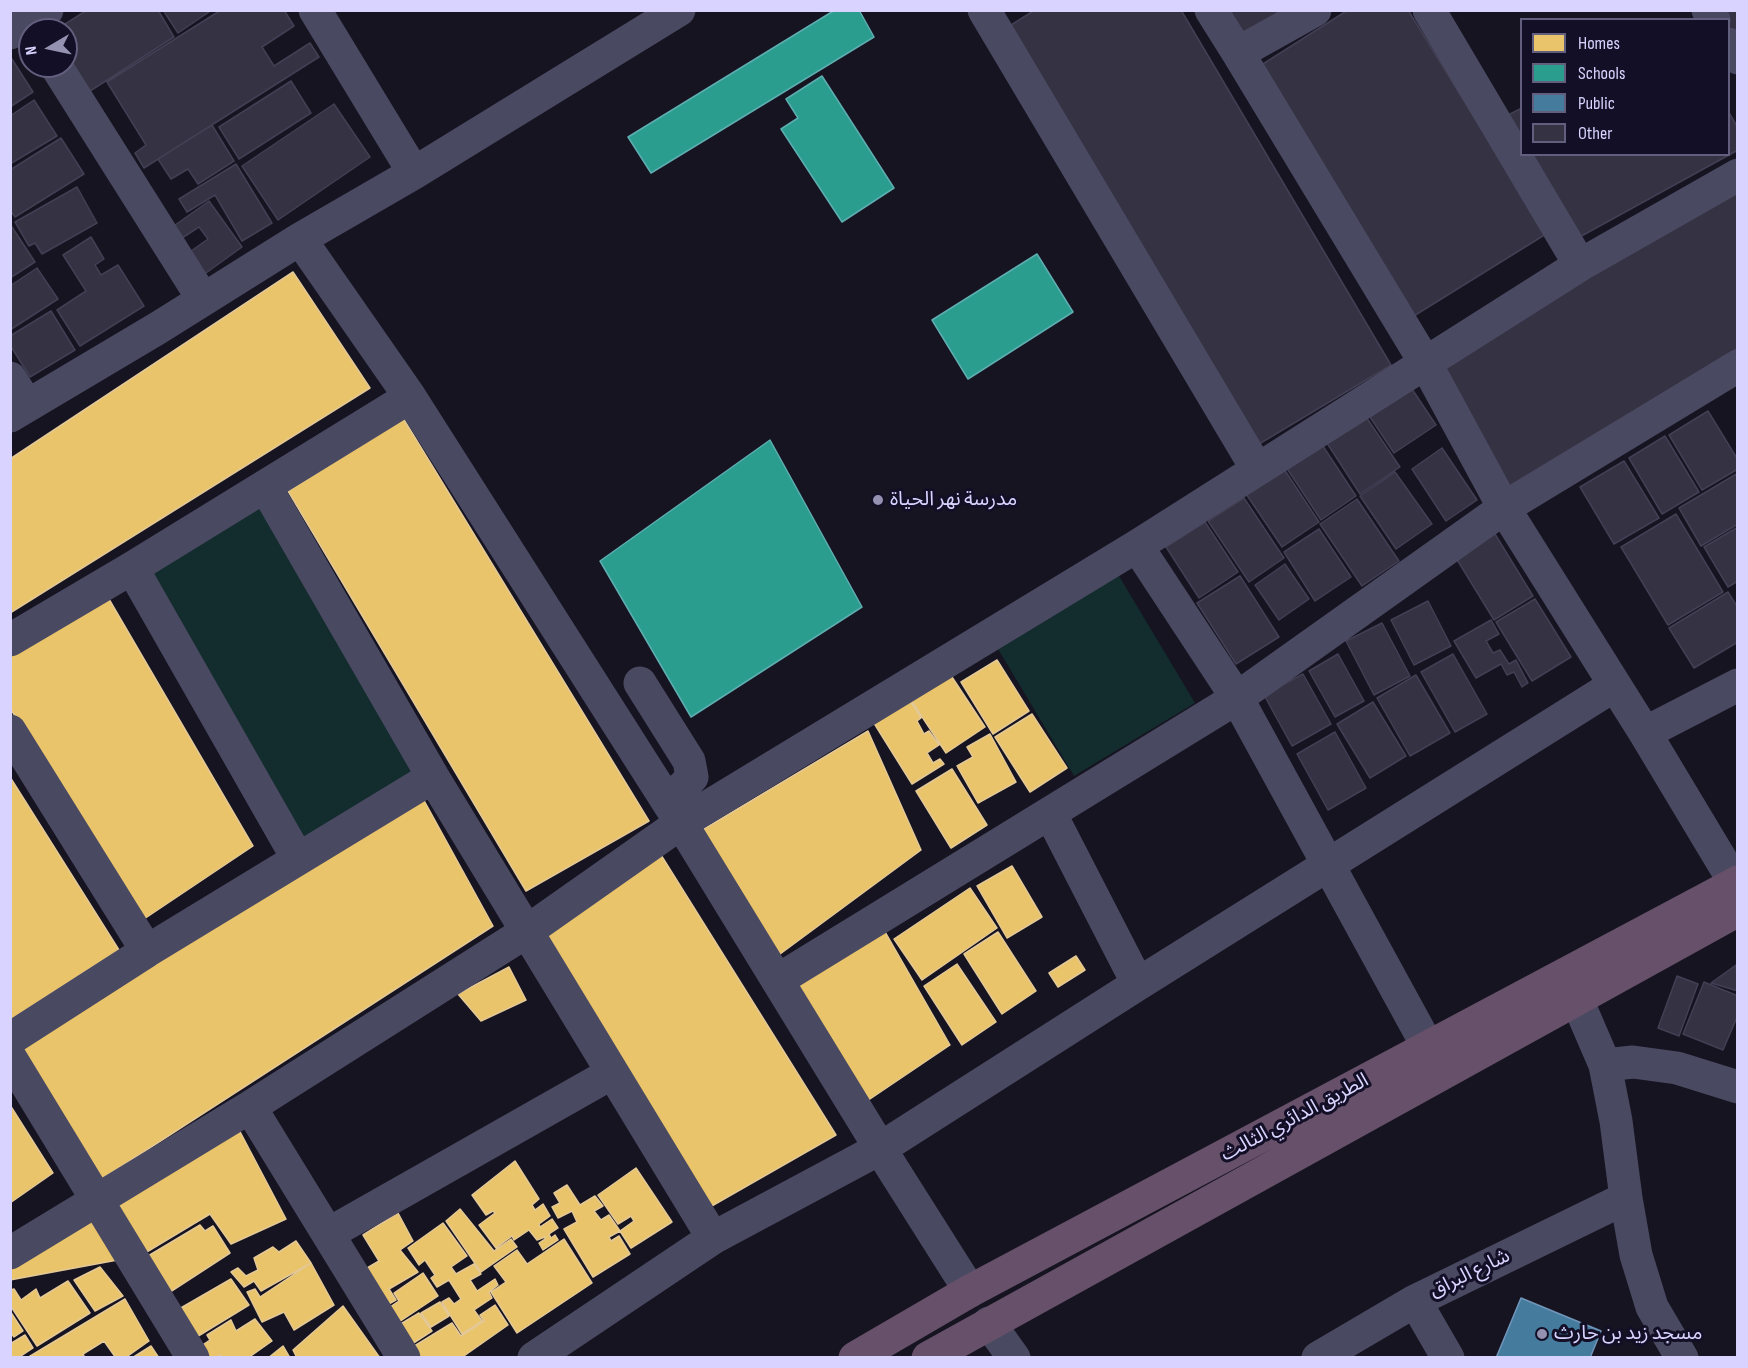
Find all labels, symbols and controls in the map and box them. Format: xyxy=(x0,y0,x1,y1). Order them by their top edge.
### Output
north arrow xyxy=(18,18,78,78)
legend xyxy=(1520,18,1730,156)
text: Homes xyxy=(1578,33,1620,54)
text: N xyxy=(22,45,42,56)
text: Schools xyxy=(1578,63,1625,84)
text: Public xyxy=(1578,93,1615,114)
text: Other xyxy=(1578,123,1612,144)
place label: مدرسة نهر الحياة xyxy=(890,488,1017,512)
marker: مدرسة نهر الحياة xyxy=(871,493,885,507)
street label: الطريق الدائري الثالث xyxy=(1217,1069,1373,1167)
street label: شارع البراق xyxy=(1426,1244,1514,1304)
place label: مسجد زيد بن حارث xyxy=(1554,1322,1703,1346)
marker: مسجد زيد بن حارث xyxy=(1535,1327,1549,1341)

